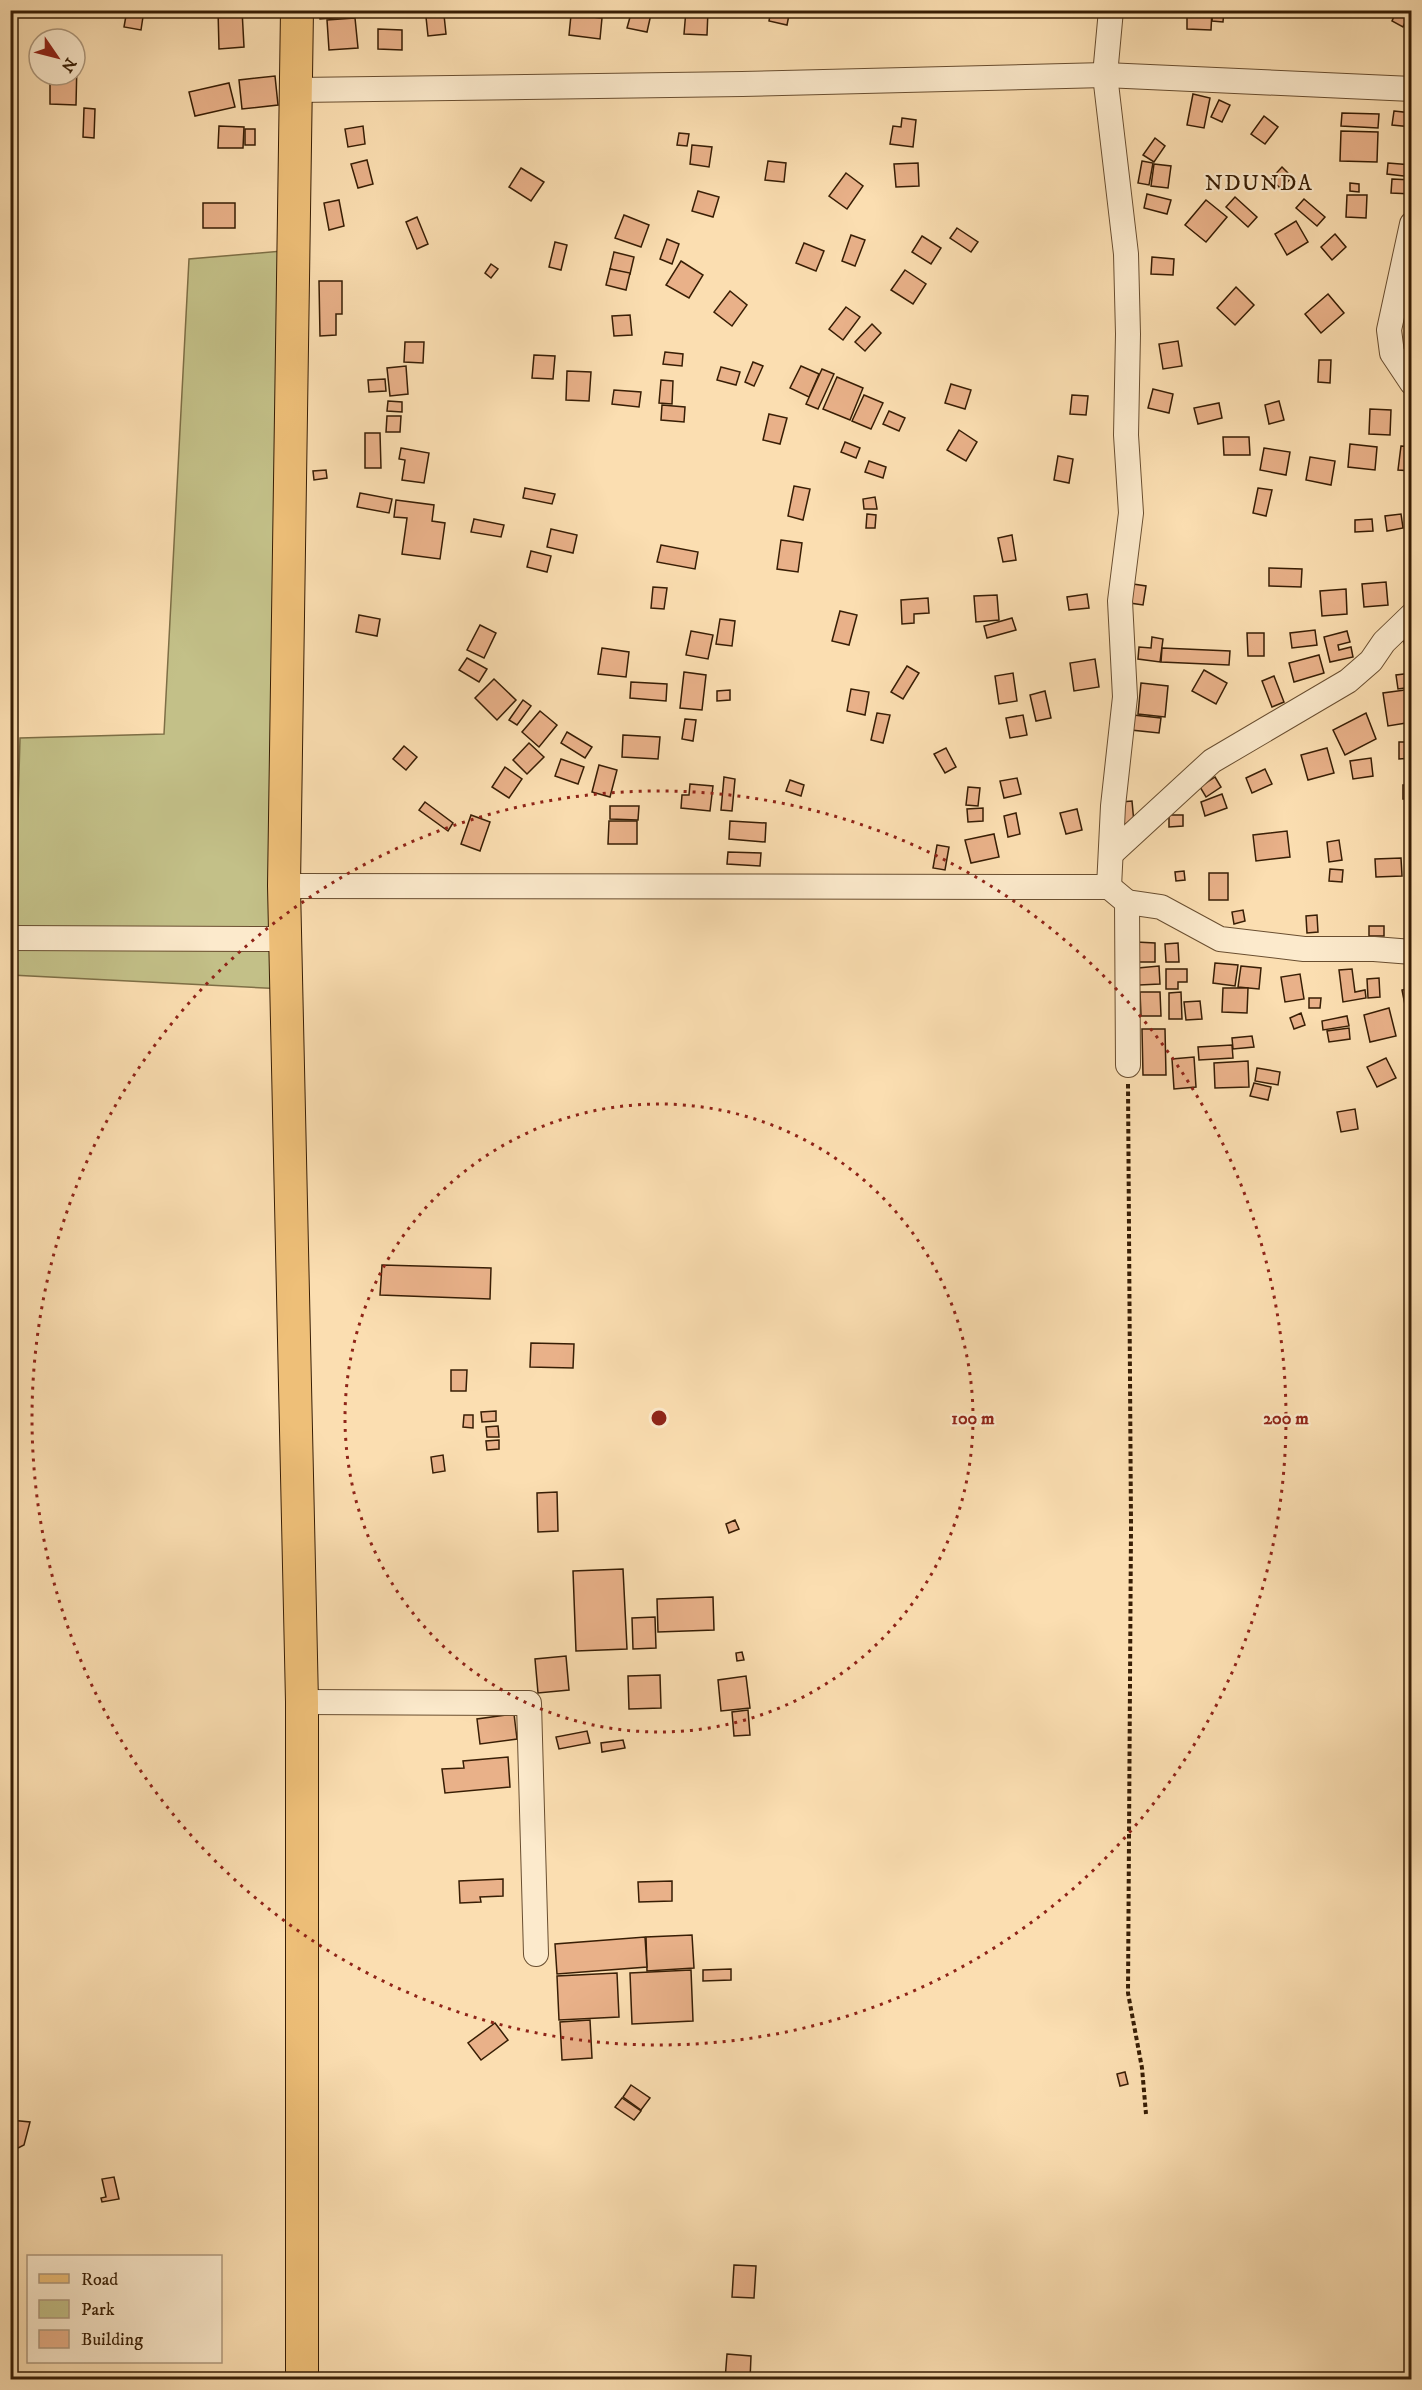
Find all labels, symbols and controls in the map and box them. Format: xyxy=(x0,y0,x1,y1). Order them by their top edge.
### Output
north arrow xyxy=(27,27,87,87)
text: N xyxy=(57,54,80,76)
district label: NDUNDA xyxy=(1205,170,1313,197)
centre of rings xyxy=(649,1408,669,1428)
text: 100 m xyxy=(951,1408,995,1430)
text: 200 m xyxy=(1263,1408,1309,1430)
legend xyxy=(27,2255,222,2363)
text: Road xyxy=(81,2269,118,2291)
text: Park xyxy=(81,2299,115,2321)
text: Building xyxy=(81,2329,143,2351)

